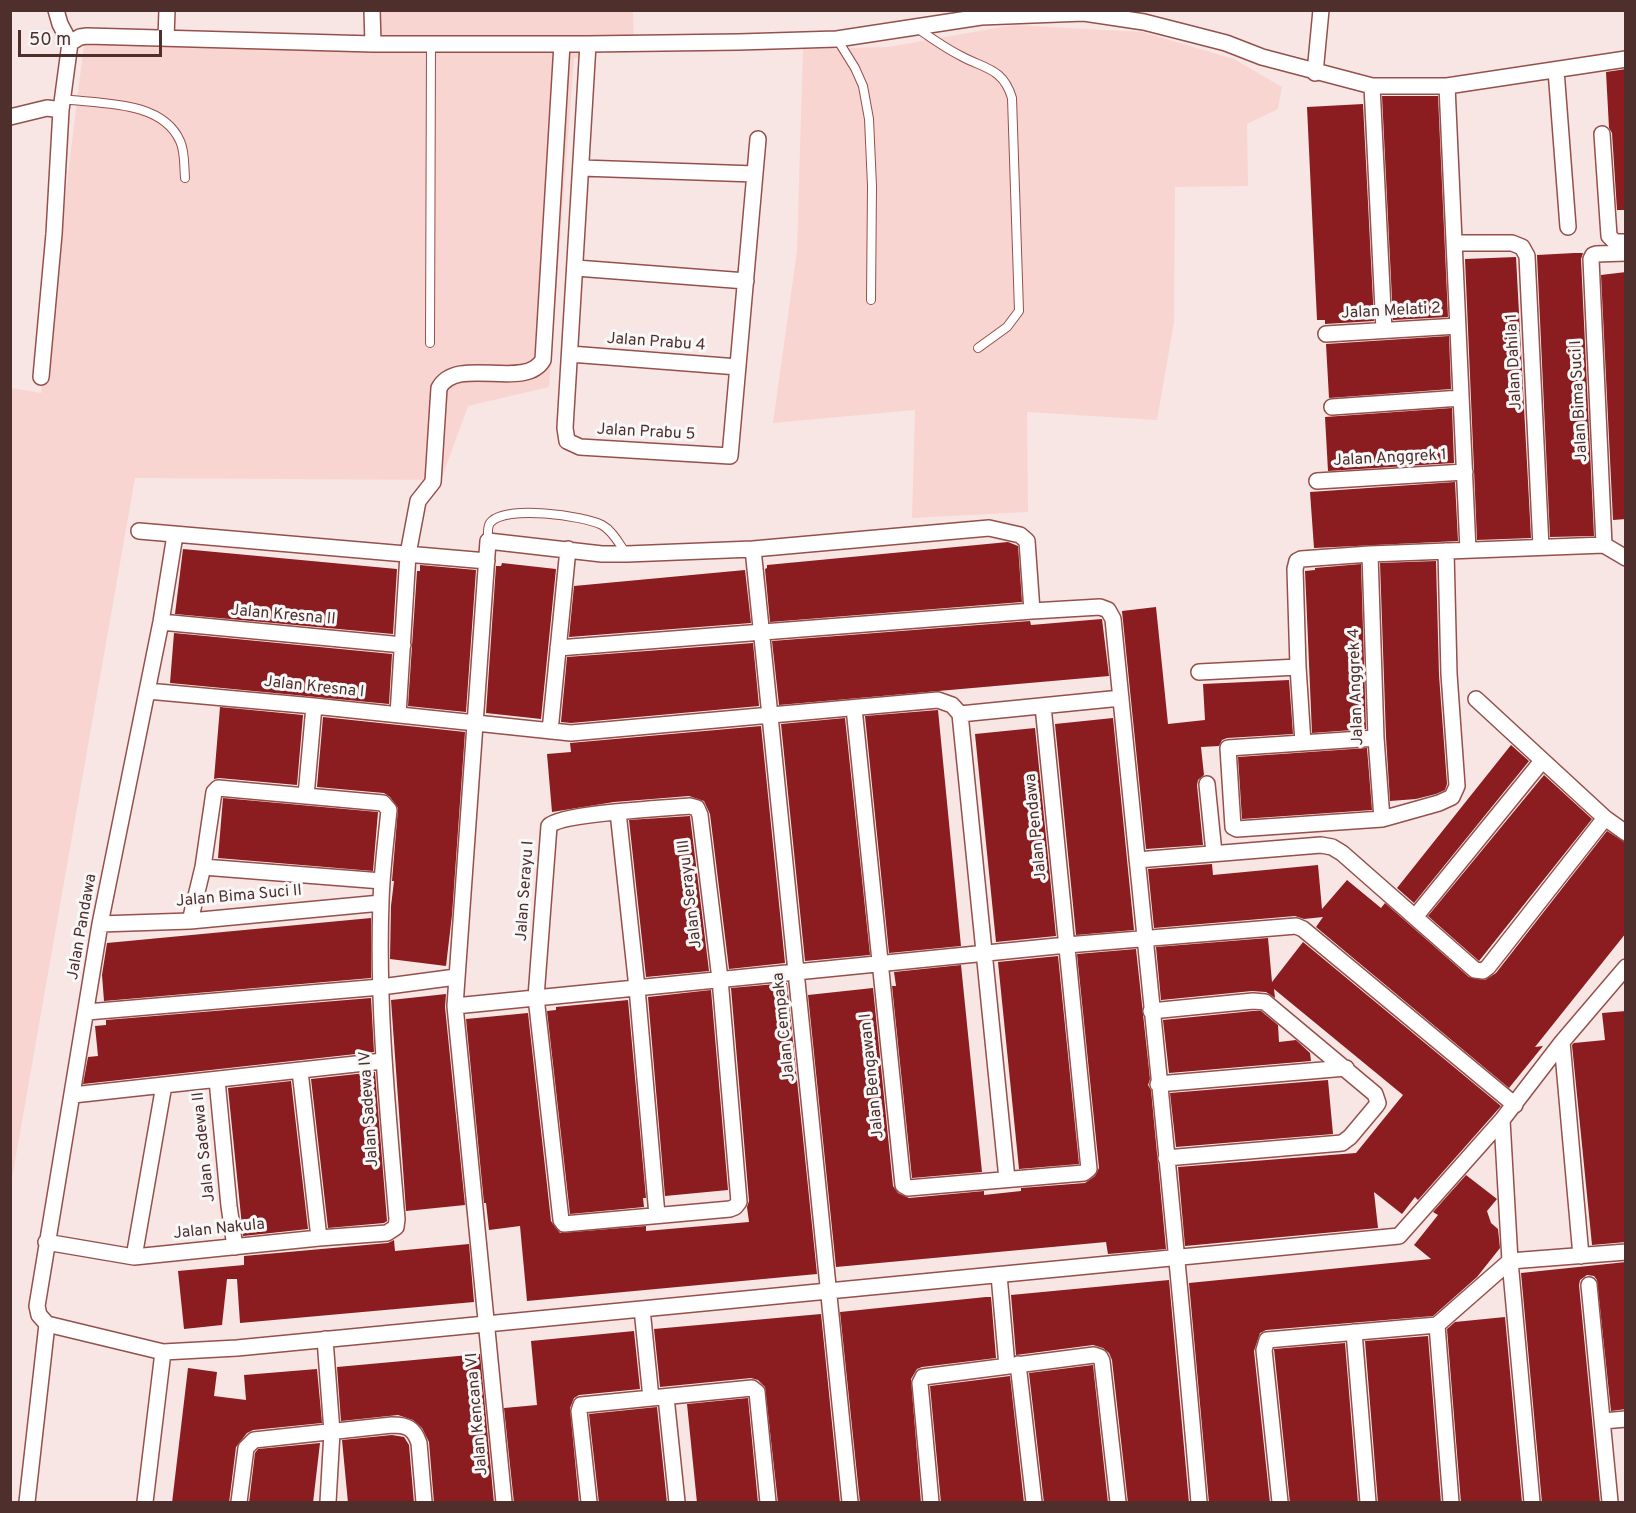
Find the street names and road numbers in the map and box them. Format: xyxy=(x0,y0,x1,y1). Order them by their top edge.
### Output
street label: Jalan Melati 2 xyxy=(1341,300,1441,324)
street label: Jalan Dahila 1 xyxy=(1503,313,1527,411)
street label: Jalan Prabu 4 xyxy=(606,330,706,356)
street label: Jalan Bima Suci I xyxy=(1567,340,1593,462)
street label: Jalan Prabu 5 xyxy=(596,421,696,445)
street label: Jalan Anggrek 1 xyxy=(1333,446,1447,472)
street label: Jalan Kresna II xyxy=(230,602,336,630)
street label: Jalan Anggrek 4 xyxy=(1345,628,1369,746)
street label: Jalan Kresna I xyxy=(263,673,365,703)
street label: Jalan Pendawa xyxy=(1022,772,1052,882)
street label: Jalan Serayu III xyxy=(675,838,707,950)
street label: Jalan Serayu I xyxy=(513,840,539,942)
street label: Jalan Pandawa xyxy=(64,872,102,982)
street label: Jalan Bima Suci II xyxy=(175,882,303,912)
street label: Jalan Cempaka xyxy=(770,971,800,1083)
street label: Jalan Bengawan I xyxy=(857,1012,889,1140)
street label: Jalan Sadewa IV xyxy=(356,1050,384,1168)
street label: Jalan Sadewa II xyxy=(190,1091,220,1203)
street label: Jalan Nakula xyxy=(172,1216,266,1244)
street label: Jalan Kencana VI xyxy=(463,1352,493,1476)

